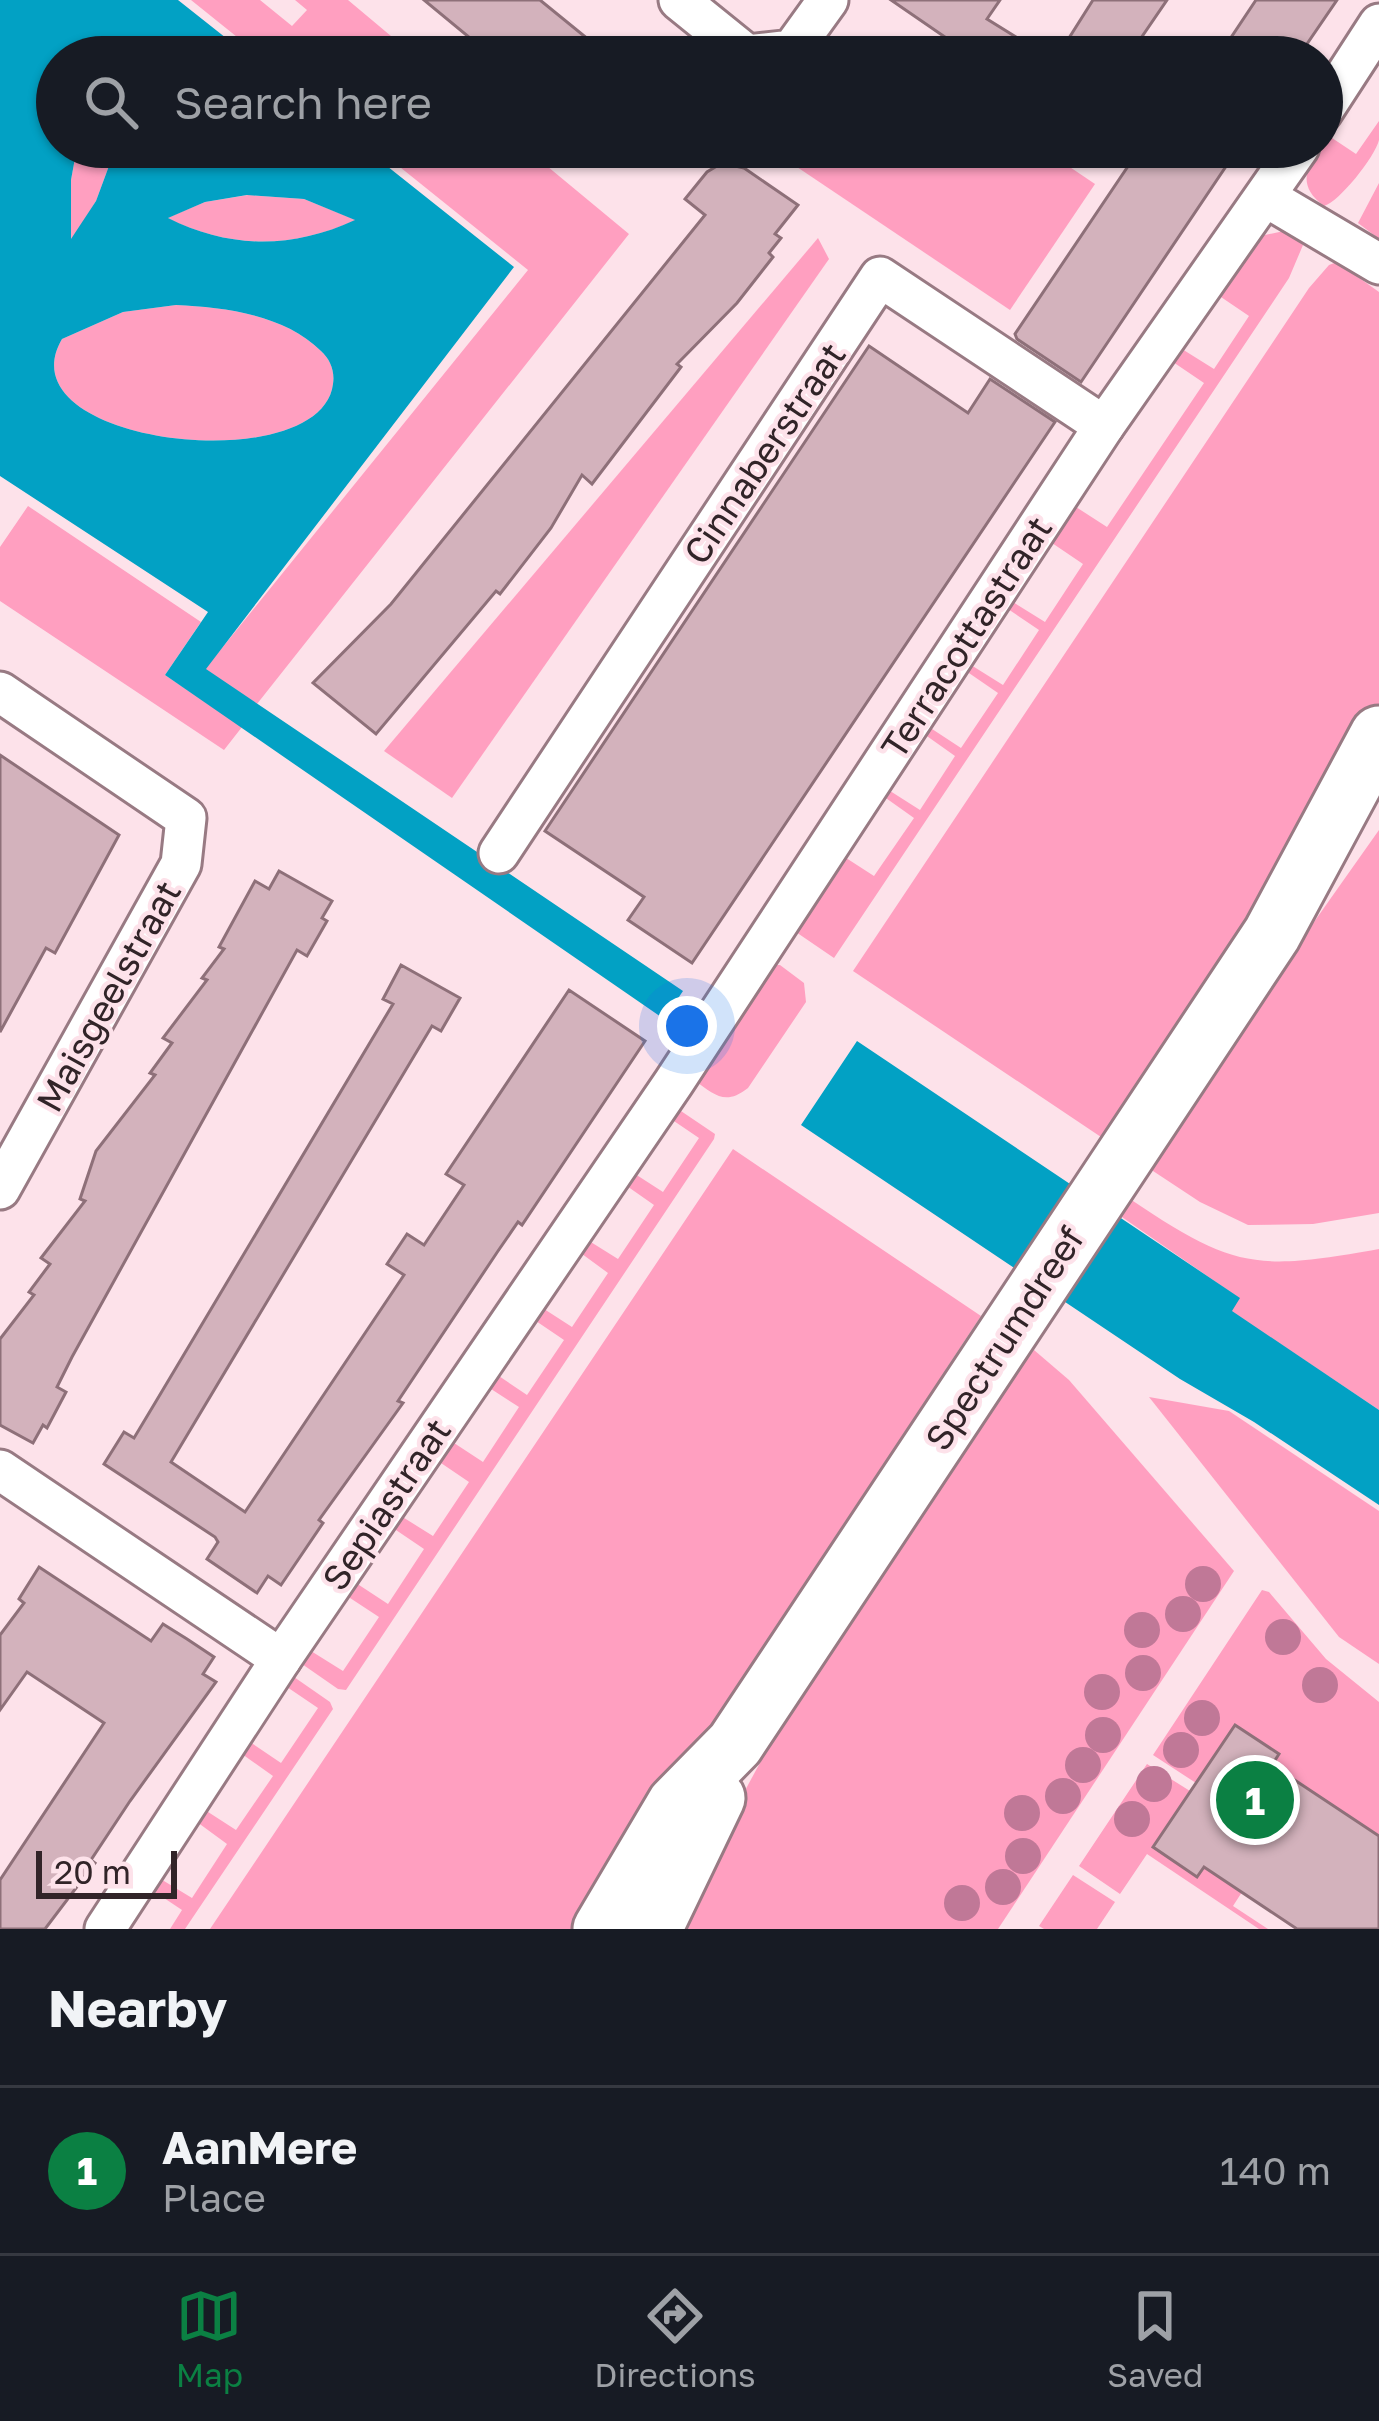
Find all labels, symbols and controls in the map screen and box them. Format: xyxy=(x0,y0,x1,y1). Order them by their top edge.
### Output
search box xyxy=(36,36,1343,168)
icon: search xyxy=(78,69,144,135)
text: Search here xyxy=(174,75,432,129)
street label: Cinnaberstraat xyxy=(674,334,854,572)
street label: Terracottastraat xyxy=(872,508,1060,766)
street label: Maisgeelstraat xyxy=(27,873,189,1119)
your location xyxy=(657,996,717,1056)
street label: Spectrumdreef xyxy=(916,1218,1092,1458)
street label: Sepiastraat xyxy=(313,1410,459,1598)
pin: 1 xyxy=(1216,1755,1294,1845)
scale bar xyxy=(36,1845,177,1898)
text: 20 m xyxy=(54,1852,131,1891)
text: Nearby xyxy=(48,1977,227,2038)
text: AanMere xyxy=(162,2120,357,2174)
text: 1 xyxy=(77,2147,97,2194)
text: 140 m xyxy=(1220,2147,1331,2194)
text: Place xyxy=(162,2174,266,2221)
tab: Map xyxy=(176,2283,243,2394)
tab: Directions xyxy=(594,2283,756,2394)
tab: Saved xyxy=(1107,2283,1203,2394)

